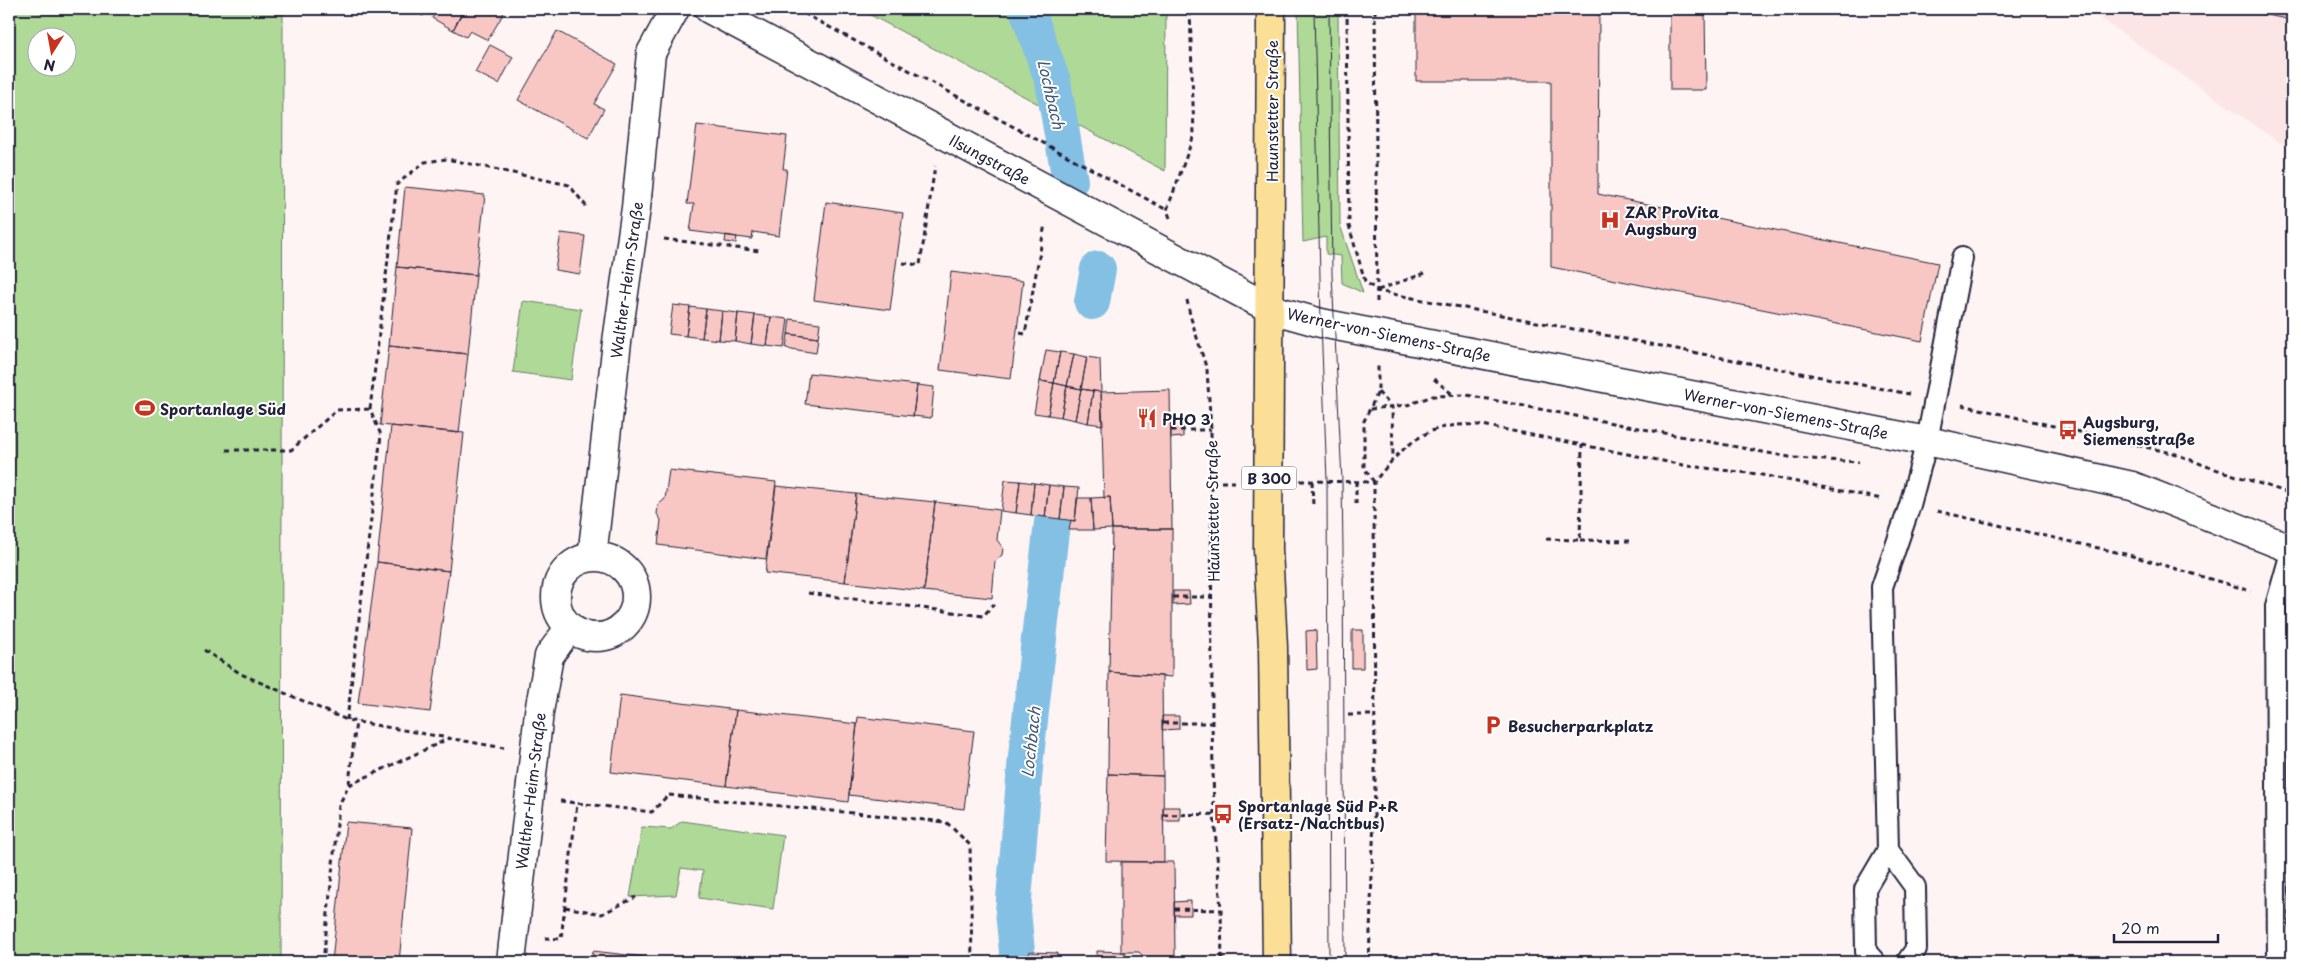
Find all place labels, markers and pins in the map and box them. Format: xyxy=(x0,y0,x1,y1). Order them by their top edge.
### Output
place label: ZAR ProVita Augsburg xyxy=(1625,200,1720,240)
hospital icon: ZAR ProVita Augsburg xyxy=(1599,209,1621,231)
sports icon: Sportanlage Süd xyxy=(134,397,156,419)
place label: Sportanlage Süd xyxy=(160,397,286,420)
restaurant icon: PHO 3 xyxy=(1136,407,1158,429)
place label: PHO 3 xyxy=(1162,407,1211,430)
place label: Augsburg, Siemensstraße xyxy=(2083,410,2195,450)
bus stop icon: Augsburg, Siemensstraße xyxy=(2057,419,2079,441)
parking icon: Besucherparkplatz xyxy=(1482,714,1504,736)
place label: Besucherparkplatz xyxy=(1508,714,1653,737)
place label: Sportanlage Süd P+R (Ersatz-/Nachtbus) xyxy=(1238,794,1398,834)
bus stop icon: Sportanlage Süd P+R (Ersatz-/Nachtbus) xyxy=(1212,803,1234,825)

